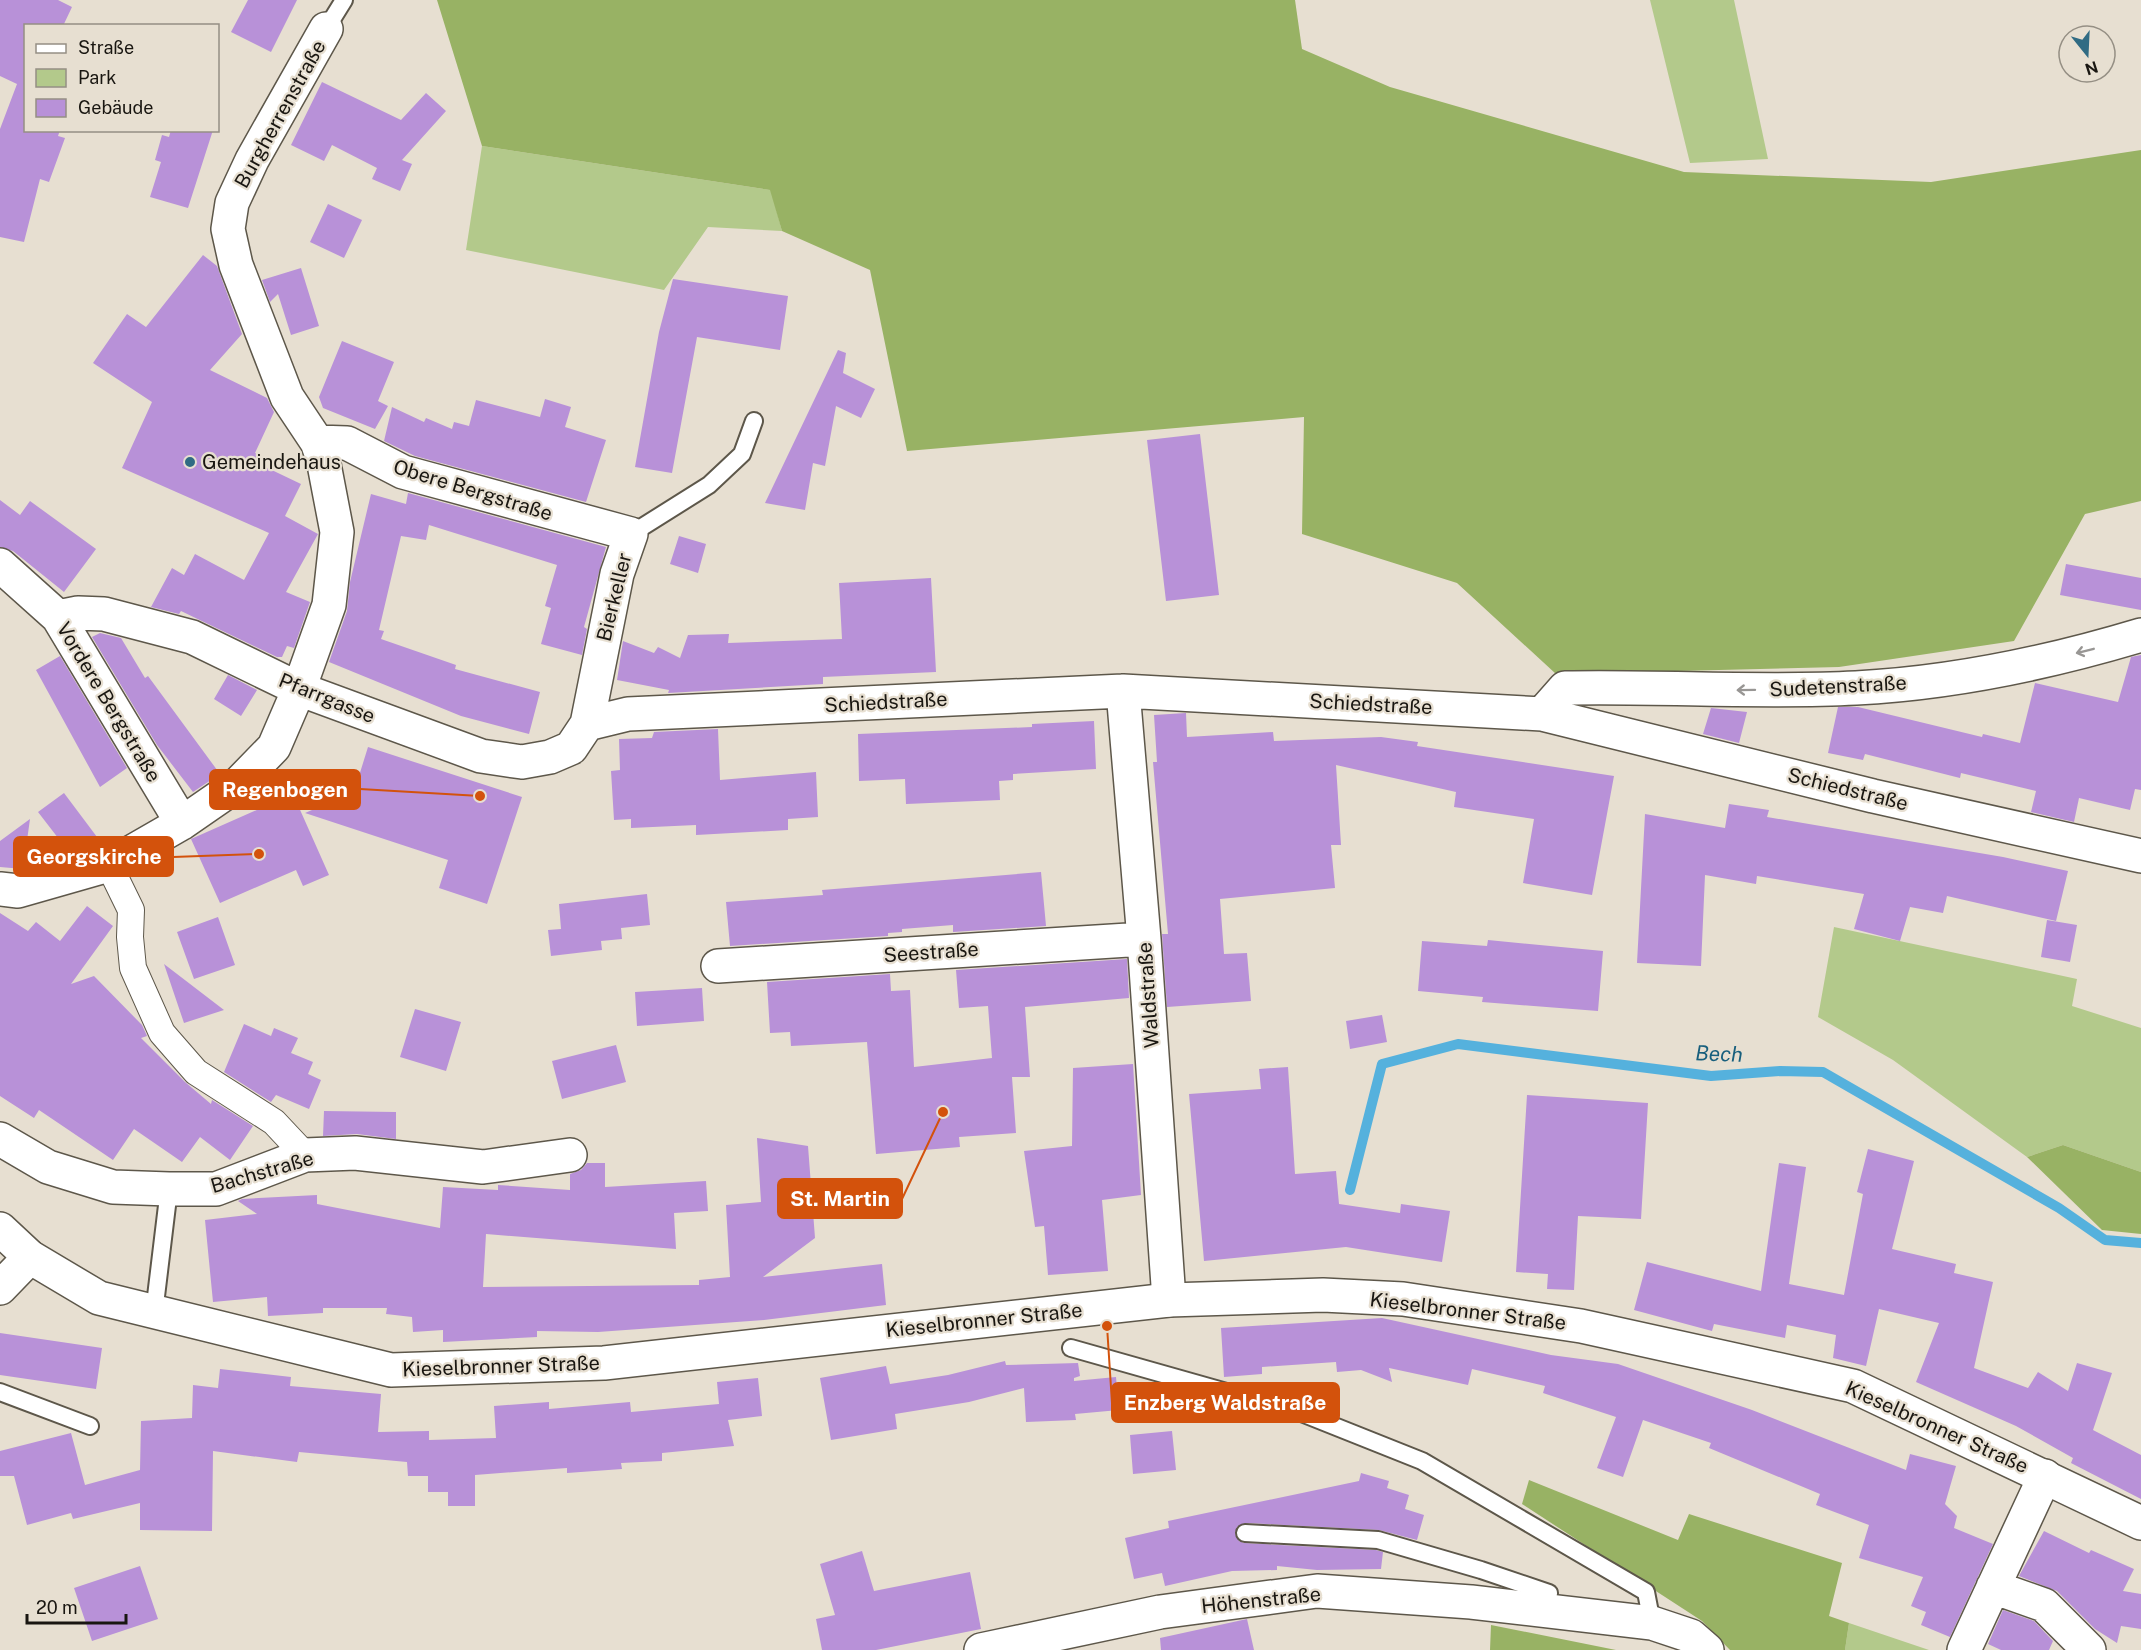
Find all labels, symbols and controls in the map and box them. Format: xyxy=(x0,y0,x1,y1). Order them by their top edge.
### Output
legend xyxy=(24,24,219,132)
north arrow xyxy=(2057,24,2117,84)
street label: Burgherrenstraße xyxy=(229,36,331,192)
text: Straße xyxy=(78,37,134,58)
text: N xyxy=(2083,57,2100,79)
text: Park xyxy=(78,67,116,88)
text: Gebäude xyxy=(78,97,153,118)
place label: Gemeindehaus xyxy=(202,450,341,474)
street label: Obere Bergstraße xyxy=(390,454,556,526)
marker: Gemeindehaus xyxy=(183,455,197,469)
street label: Bierkeller xyxy=(591,550,637,644)
street label: Vordere Bergstraße xyxy=(52,618,166,786)
one-way arrow xyxy=(2076,645,2095,657)
street label: Pfarrgasse xyxy=(275,668,379,728)
street label: Sudetenstraße xyxy=(1769,670,1907,702)
one-way arrow xyxy=(1737,684,1757,696)
street label: Schiedstraße xyxy=(824,687,948,717)
street label: Schiedstraße xyxy=(1309,689,1433,719)
street label: Schiedstraße xyxy=(1785,762,1911,816)
callout: Regenbogen xyxy=(210,770,360,809)
text: Regenbogen xyxy=(222,777,348,802)
callout: Georgskirche xyxy=(14,837,173,876)
text: Georgskirche xyxy=(26,844,162,869)
street label: Seestraße xyxy=(883,937,979,967)
street label: Waldstraße xyxy=(1132,941,1164,1049)
water label: Bech xyxy=(1695,1040,1743,1067)
street label: Bachstraße xyxy=(208,1146,316,1198)
callout: St. Martin xyxy=(778,1179,902,1218)
text: St. Martin xyxy=(790,1186,890,1211)
street label: Kieselbronner Straße xyxy=(1368,1287,1568,1335)
street label: Kieselbronner Straße xyxy=(884,1298,1084,1342)
street label: Kieselbronner Straße xyxy=(402,1351,600,1381)
street label: Kieselbronner Straße xyxy=(1842,1376,2032,1478)
callout: Enzberg Waldstraße xyxy=(1112,1383,1339,1422)
text: Enzberg Waldstraße xyxy=(1124,1390,1326,1415)
street label: Höhenstraße xyxy=(1200,1582,1322,1618)
scale bar xyxy=(27,1587,126,1625)
text: 20 m xyxy=(36,1597,78,1618)

